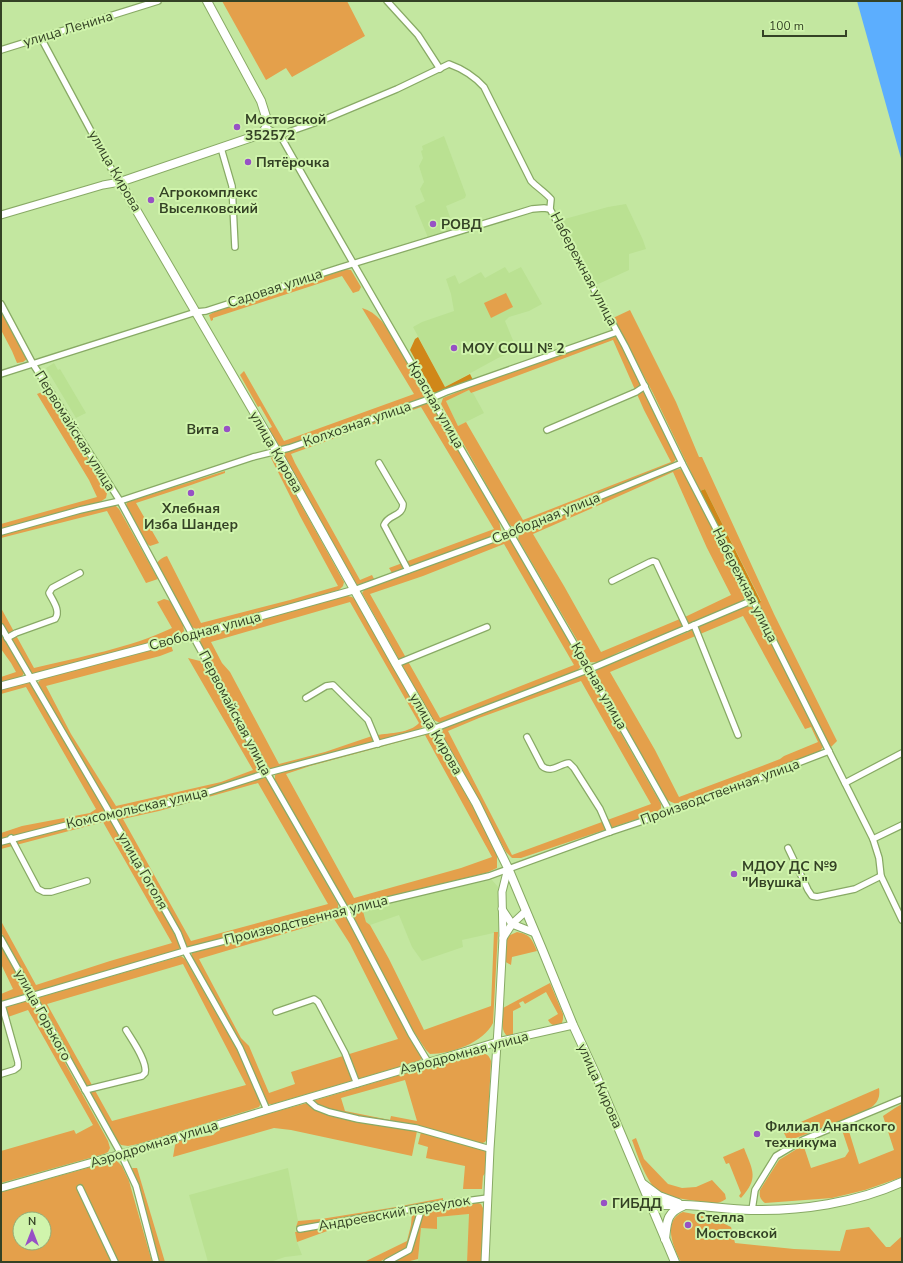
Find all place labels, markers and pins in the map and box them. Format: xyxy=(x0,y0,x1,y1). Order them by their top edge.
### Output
place label: Мостовской 352572 xyxy=(245,110,326,145)
marker: Мостовской 352572 xyxy=(232,122,242,132)
place label: Пятёрочка xyxy=(256,153,330,172)
marker: Пятёрочка xyxy=(243,157,253,167)
place label: Агрокомплекс Выселковский xyxy=(159,183,258,218)
marker: Агрокомплекс Выселковский xyxy=(146,195,156,205)
place label: РОВД xyxy=(441,215,482,234)
marker: РОВД xyxy=(428,219,438,229)
place label: МОУ СОШ № 2 xyxy=(462,339,565,358)
marker: МОУ СОШ № 2 xyxy=(449,343,459,353)
place label: Вита xyxy=(186,420,219,439)
marker: Вита xyxy=(222,424,232,434)
marker: Хлебная Изба Шандер xyxy=(186,488,196,498)
place label: Хлебная Изба Шандер xyxy=(144,499,238,534)
place label: МДОУ ДС №9 "Ивушка" xyxy=(742,857,837,892)
marker: МДОУ ДС №9 "Ивушка" xyxy=(729,869,739,879)
place label: Филиал Анапского техникума xyxy=(765,1117,895,1152)
marker: Филиал Анапского техникума xyxy=(752,1129,762,1139)
place label: ГИБДД xyxy=(612,1194,662,1213)
marker: ГИБДД xyxy=(599,1198,609,1208)
place label: Стелла Мостовской xyxy=(696,1208,777,1243)
marker: Стелла Мостовской xyxy=(683,1220,693,1230)

